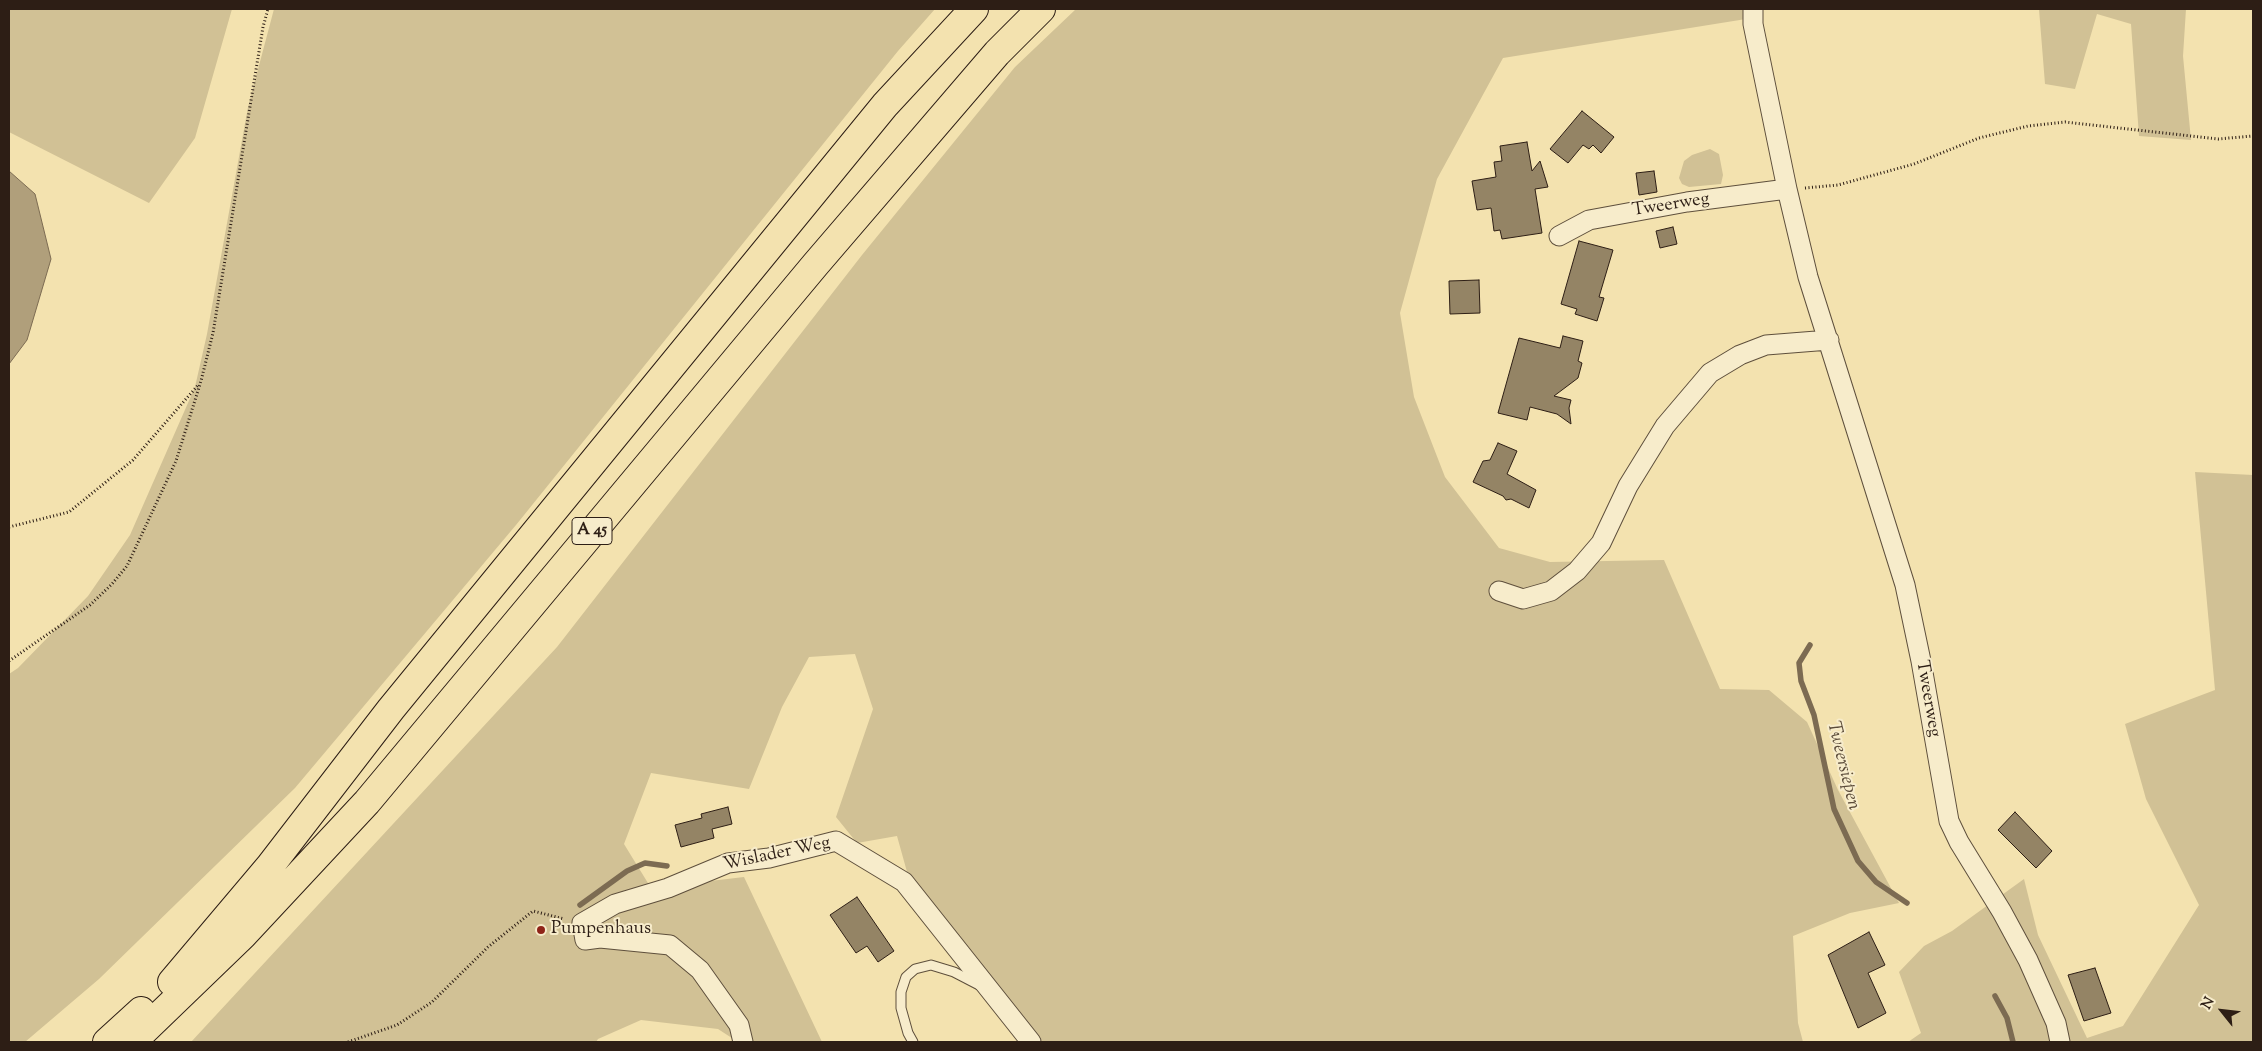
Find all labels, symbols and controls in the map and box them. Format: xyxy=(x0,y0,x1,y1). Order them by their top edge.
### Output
street label: Tweerweg xyxy=(1631,189,1711,223)
road number: A 45 xyxy=(572,518,612,544)
street label: Tweerweg xyxy=(1910,659,1944,739)
water label: Tweersiepen xyxy=(1820,719,1864,813)
street label: Wislader Weg xyxy=(722,833,832,877)
place label: Pumpenhaus xyxy=(551,919,651,941)
marker: Pumpenhaus xyxy=(535,924,547,936)
north arrow xyxy=(2197,986,2247,1036)
text: N xyxy=(2197,994,2220,1013)

